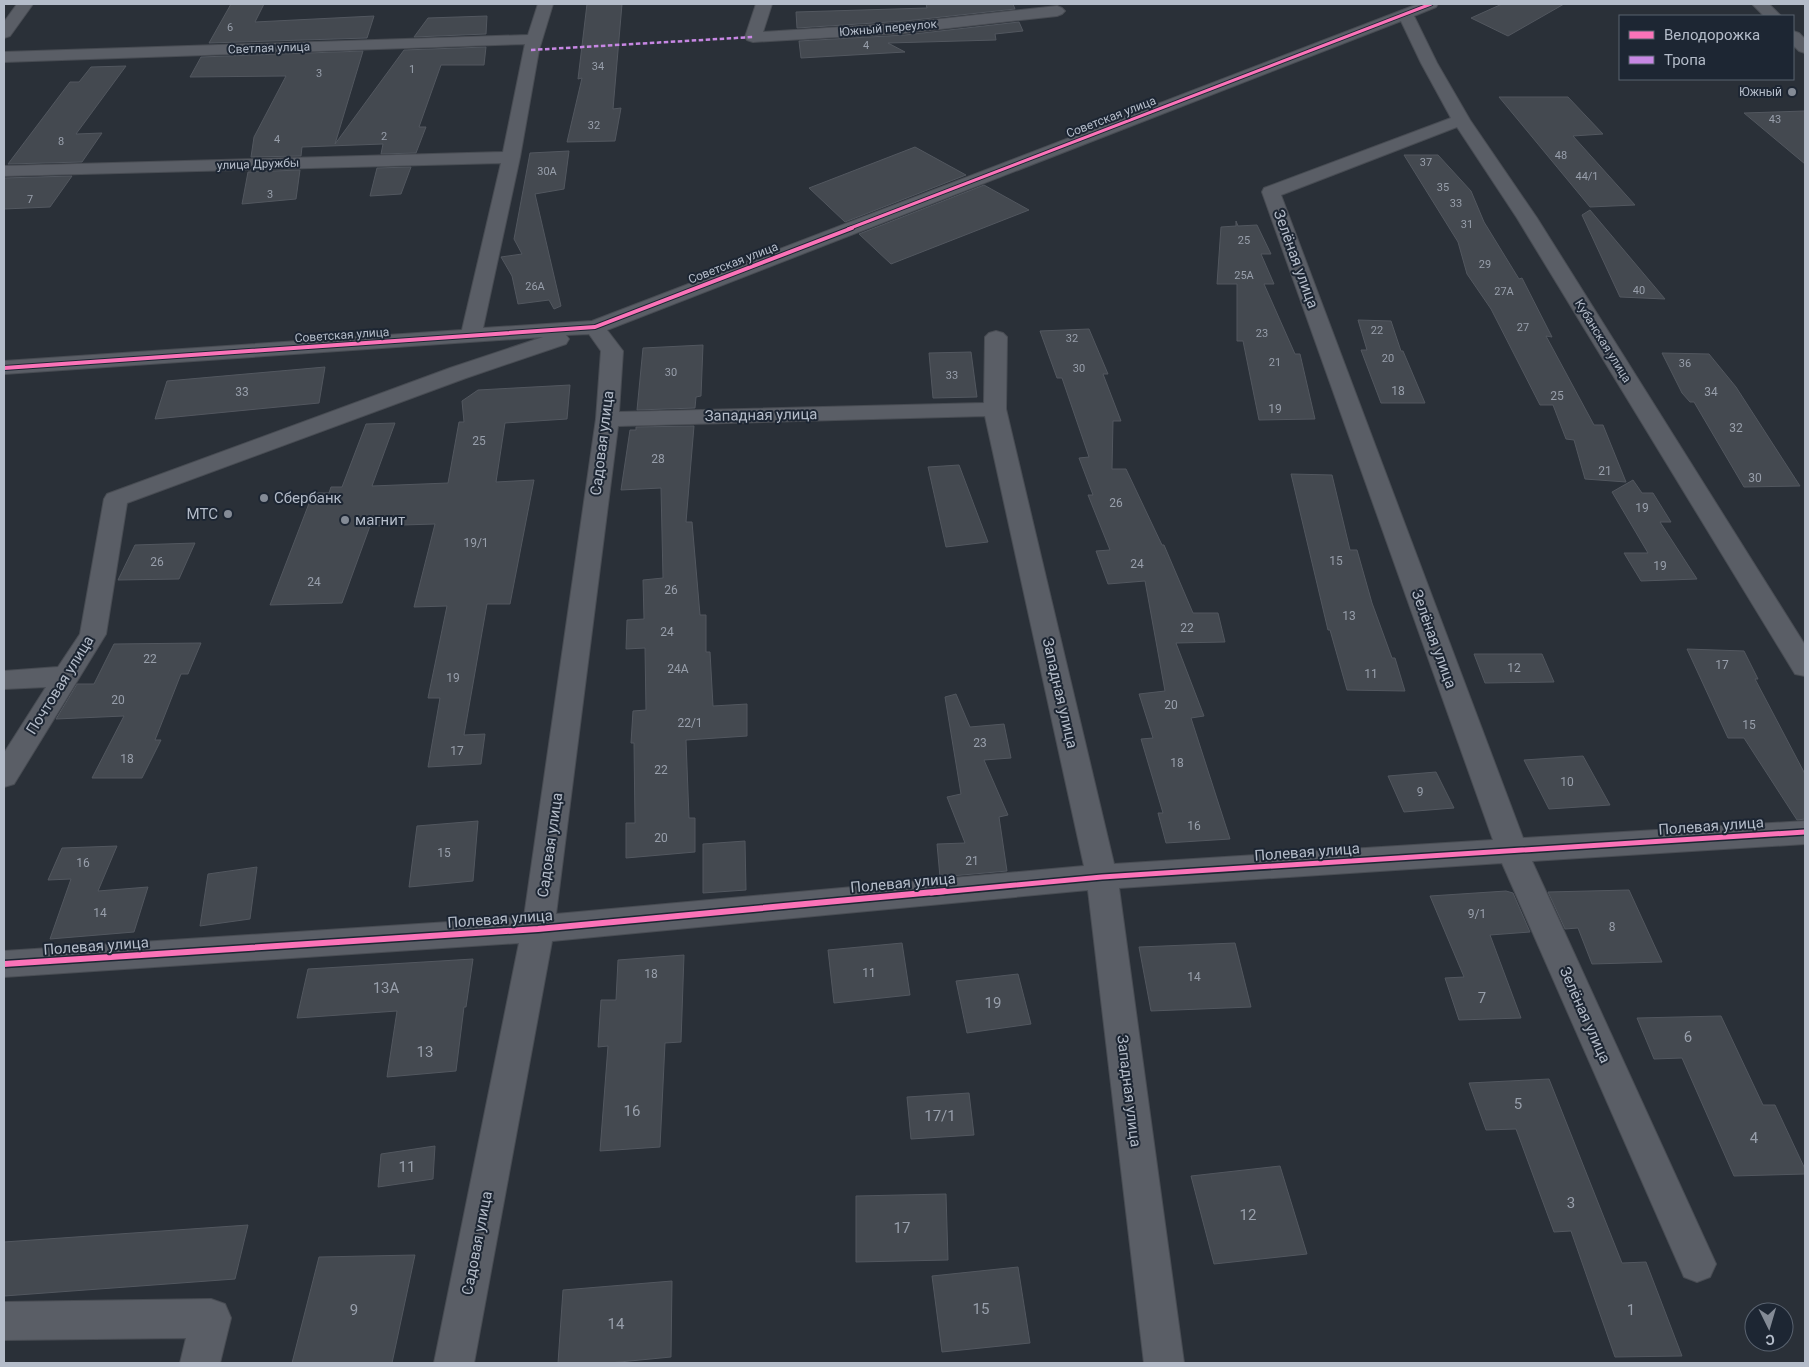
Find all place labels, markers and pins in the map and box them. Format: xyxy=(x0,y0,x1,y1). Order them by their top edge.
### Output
place label: Южный xyxy=(1739,85,1782,99)
marker: Южный xyxy=(1786,86,1798,98)
place label: Сбербанк xyxy=(274,489,342,507)
marker: Сбербанк xyxy=(258,492,270,504)
place label: МТС xyxy=(187,505,218,523)
marker: МТС xyxy=(222,508,234,520)
place label: магнит xyxy=(355,511,405,529)
marker: магнит xyxy=(339,514,351,526)

